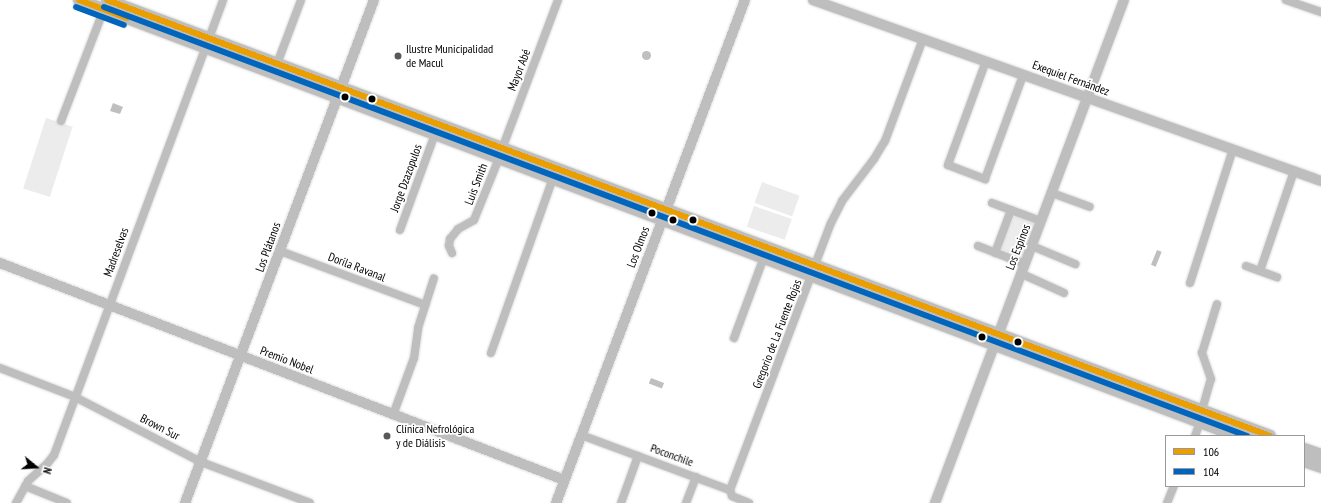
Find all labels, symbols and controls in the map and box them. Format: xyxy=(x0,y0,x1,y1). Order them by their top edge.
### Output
place label: Ilustre Municipalidad de Macul xyxy=(406,42,493,70)
street label: Mayor Abé xyxy=(504,47,534,93)
marker: Ilustre Municipalidad de Macul xyxy=(393,51,403,61)
street label: Exequiel Fernández xyxy=(1031,57,1111,99)
unlabelled marker xyxy=(340,92,350,102)
unlabelled marker xyxy=(367,94,377,104)
street label: Jorge Dzazopulos xyxy=(387,142,425,214)
street label: Luis Smith xyxy=(462,161,490,207)
unlabelled marker xyxy=(647,208,657,218)
unlabelled marker xyxy=(668,215,678,225)
unlabelled marker xyxy=(688,215,698,225)
street label: Los Plátanos xyxy=(252,220,284,274)
street label: Los Espinos xyxy=(1003,222,1033,272)
street label: Madreselvas xyxy=(100,225,132,279)
street label: Los Olmos xyxy=(624,225,652,269)
street label: Dorila Ravanal xyxy=(326,249,388,285)
street label: Gregorio de La Fuente Rojas xyxy=(750,277,804,391)
unlabelled marker xyxy=(977,332,987,342)
unlabelled marker xyxy=(1013,337,1023,347)
street label: Premio Nobel xyxy=(258,343,316,377)
street label: Brown Sur xyxy=(138,411,182,443)
place label: Clínica Nefrológica y de Diálisis xyxy=(396,422,474,450)
marker: Clínica Nefrológica y de Diálisis xyxy=(381,430,393,442)
legend xyxy=(1165,435,1305,487)
street label: Poconchile xyxy=(649,441,695,469)
text: 106 xyxy=(1203,444,1219,459)
north arrow xyxy=(16,447,56,487)
text: 104 xyxy=(1203,464,1219,479)
text: N xyxy=(40,466,55,476)

